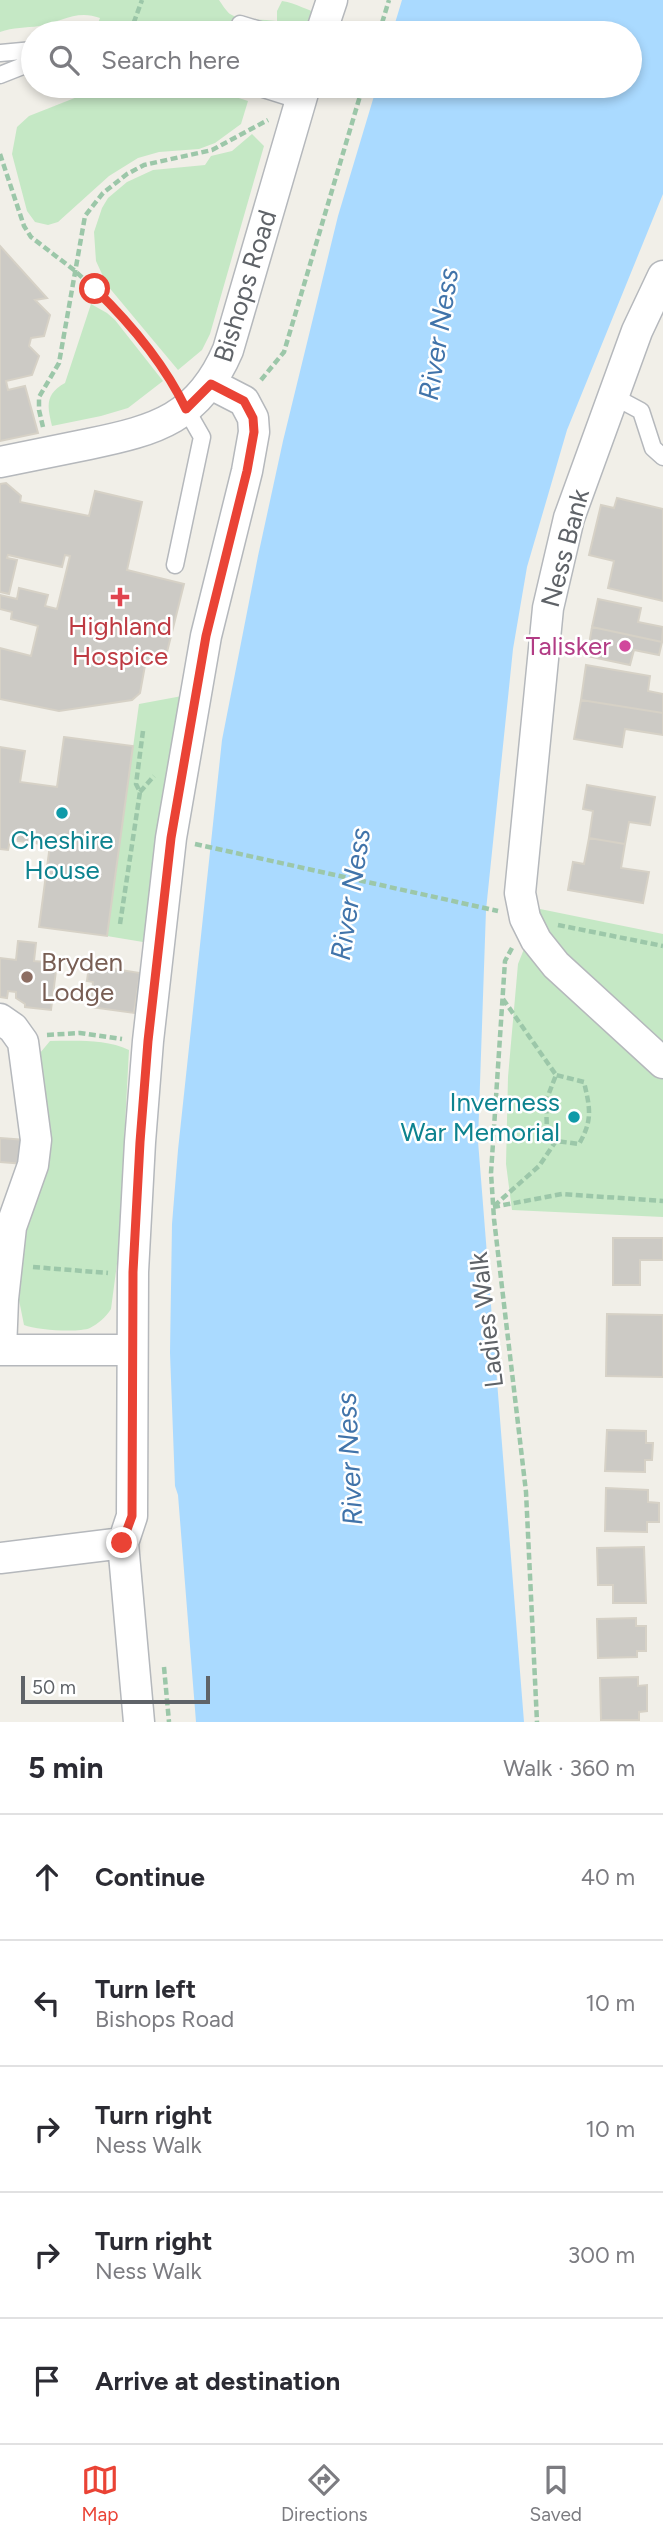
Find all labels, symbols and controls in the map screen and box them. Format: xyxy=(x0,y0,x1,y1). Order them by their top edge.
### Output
search box xyxy=(21,21,642,98)
icon: search xyxy=(45,41,83,79)
text: Search here xyxy=(101,44,240,76)
street label: Bishops Road xyxy=(207,206,283,366)
water label: River Ness xyxy=(411,265,465,403)
route start xyxy=(79,273,110,304)
street label: Ness Bank xyxy=(534,485,596,611)
marker: Highland Hospice xyxy=(110,587,130,607)
place label: Highland Hospice xyxy=(68,610,172,672)
place label: Talisker xyxy=(526,630,611,662)
marker: Talisker xyxy=(617,638,633,654)
marker: Cheshire House xyxy=(54,805,70,821)
place label: Cheshire House xyxy=(10,824,114,886)
water label: River Ness xyxy=(323,825,377,963)
place label: Bryden Lodge xyxy=(41,946,123,1008)
marker: Bryden Lodge xyxy=(19,969,35,985)
place label: Inverness War Memorial xyxy=(400,1086,560,1148)
marker: Inverness War Memorial xyxy=(566,1109,582,1125)
street label: Ladies Walk xyxy=(462,1250,510,1390)
water label: River Ness xyxy=(329,1392,369,1526)
route end xyxy=(106,1527,137,1558)
scale bar xyxy=(21,1673,210,1705)
text: 50 m xyxy=(32,1676,76,1699)
text: 5 min xyxy=(28,1749,104,1786)
text: Walk · 360 m xyxy=(503,1754,635,1782)
icon: ahead xyxy=(28,1858,66,1896)
text: Continue xyxy=(95,1861,205,1893)
text: 40 m xyxy=(581,1863,635,1891)
text: Turn left xyxy=(95,1973,196,2005)
icon: left xyxy=(28,1984,66,2022)
text: 10 m xyxy=(586,1989,635,2017)
text: Bishops Road xyxy=(95,2005,234,2033)
text: Turn right xyxy=(95,2099,212,2131)
icon: right xyxy=(28,2110,66,2148)
text: 10 m xyxy=(586,2115,635,2143)
text: Ness Walk xyxy=(95,2131,202,2159)
text: Turn right xyxy=(95,2225,212,2257)
icon: right xyxy=(28,2236,66,2274)
text: 300 m xyxy=(568,2241,635,2269)
text: Ness Walk xyxy=(95,2257,202,2285)
icon: arrive xyxy=(28,2362,66,2400)
text: Arrive at destination xyxy=(95,2365,340,2397)
tab: Map xyxy=(81,2461,119,2526)
tab: Directions xyxy=(281,2461,368,2526)
tab: Saved xyxy=(530,2461,582,2526)

